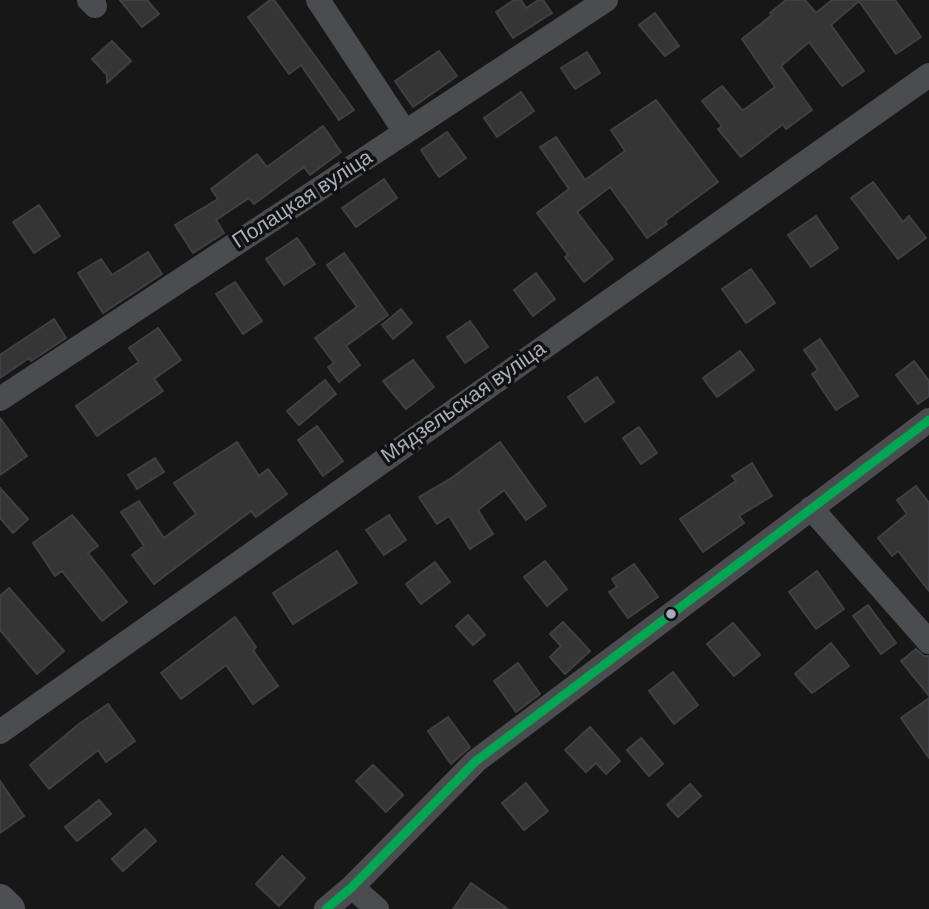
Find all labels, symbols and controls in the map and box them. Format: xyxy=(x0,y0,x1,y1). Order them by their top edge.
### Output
street label: Полацкая вуліца xyxy=(228,145,378,255)
street label: Мядзельская вуліца xyxy=(377,337,551,469)
unlabelled marker xyxy=(664,607,678,621)

